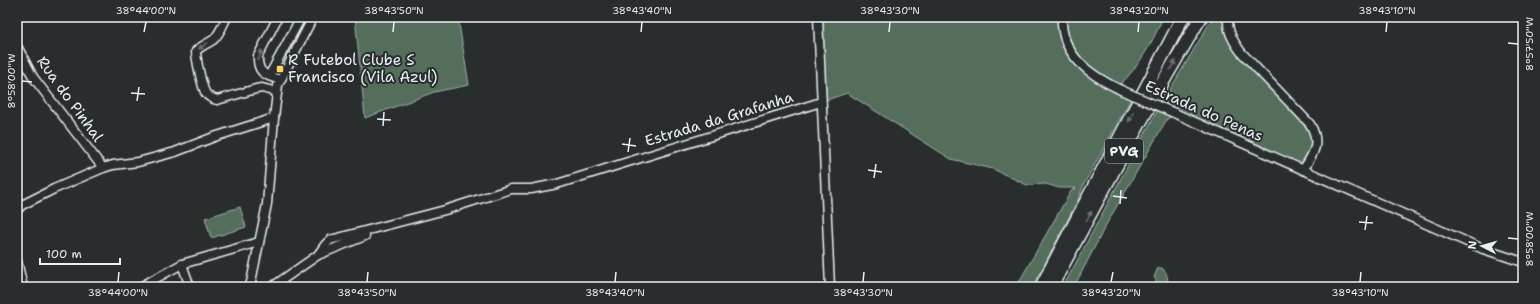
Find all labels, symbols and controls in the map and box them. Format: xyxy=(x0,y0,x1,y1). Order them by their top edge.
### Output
text: 38°44'00"N xyxy=(116,4,176,17)
text: 38°43'50"N xyxy=(364,4,424,17)
text: 38°43'40"N xyxy=(612,4,672,17)
text: 38°43'30"N xyxy=(860,4,920,17)
text: 38°43'20"N xyxy=(1109,4,1169,17)
text: 38°43'10"N xyxy=(1358,4,1416,17)
text: 8°57'50"W xyxy=(1523,17,1536,71)
one-way arrow xyxy=(197,42,208,50)
one-way arrow xyxy=(257,49,263,61)
place label: R Futebol Clube S Francisco (Vila Azul) xyxy=(288,50,437,87)
street label: Rua do Pinhal xyxy=(32,52,108,146)
text: 8°58'00"W xyxy=(5,53,18,109)
one-way arrow xyxy=(1169,59,1176,71)
marker: R Futebol Clube S Francisco (Vila Azul) xyxy=(275,64,285,74)
street label: Estrada do Penas xyxy=(1142,76,1266,146)
street label: Estrada da Grafanha xyxy=(642,87,796,151)
one-way arrow xyxy=(1128,111,1134,123)
road number: PVG xyxy=(1105,139,1143,163)
one-way arrow xyxy=(1086,210,1093,221)
text: 8°58'00"W xyxy=(1523,211,1536,267)
north arrow xyxy=(1462,226,1502,266)
scale bar xyxy=(40,240,120,266)
text: N xyxy=(1465,240,1480,250)
text: 100 m xyxy=(46,246,82,262)
text: 38°44'00"N xyxy=(88,286,148,299)
text: 38°43'50"N xyxy=(337,286,397,299)
text: 38°43'40"N xyxy=(585,286,645,299)
text: 38°43'30"N xyxy=(833,286,893,299)
text: 38°43'20"N xyxy=(1081,286,1141,299)
text: 38°43'10"N xyxy=(1331,286,1389,299)

